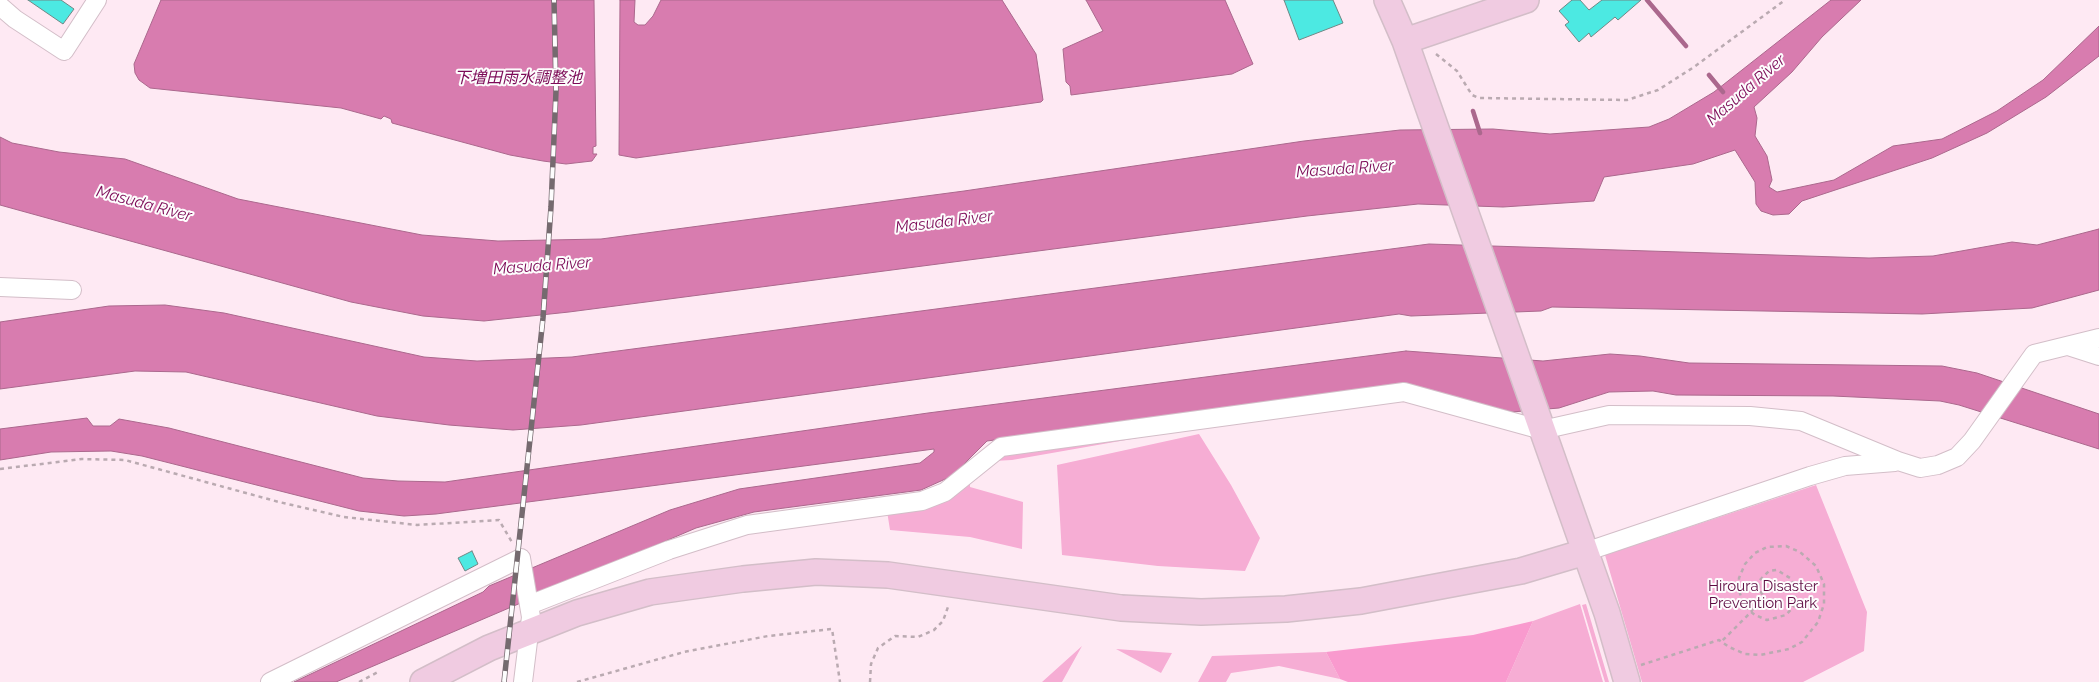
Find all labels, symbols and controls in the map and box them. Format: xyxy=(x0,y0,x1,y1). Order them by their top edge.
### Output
water label: Masuda River xyxy=(1703,51,1789,129)
water label: 下増田雨水調整池 xyxy=(454,68,582,88)
water label: Masuda River xyxy=(1296,156,1394,182)
water label: Masuda River xyxy=(94,182,194,226)
water label: Masuda River xyxy=(894,207,994,237)
water label: Masuda River xyxy=(493,253,591,279)
park label: Hiroura Disaster Prevention Park xyxy=(1708,577,1818,612)

